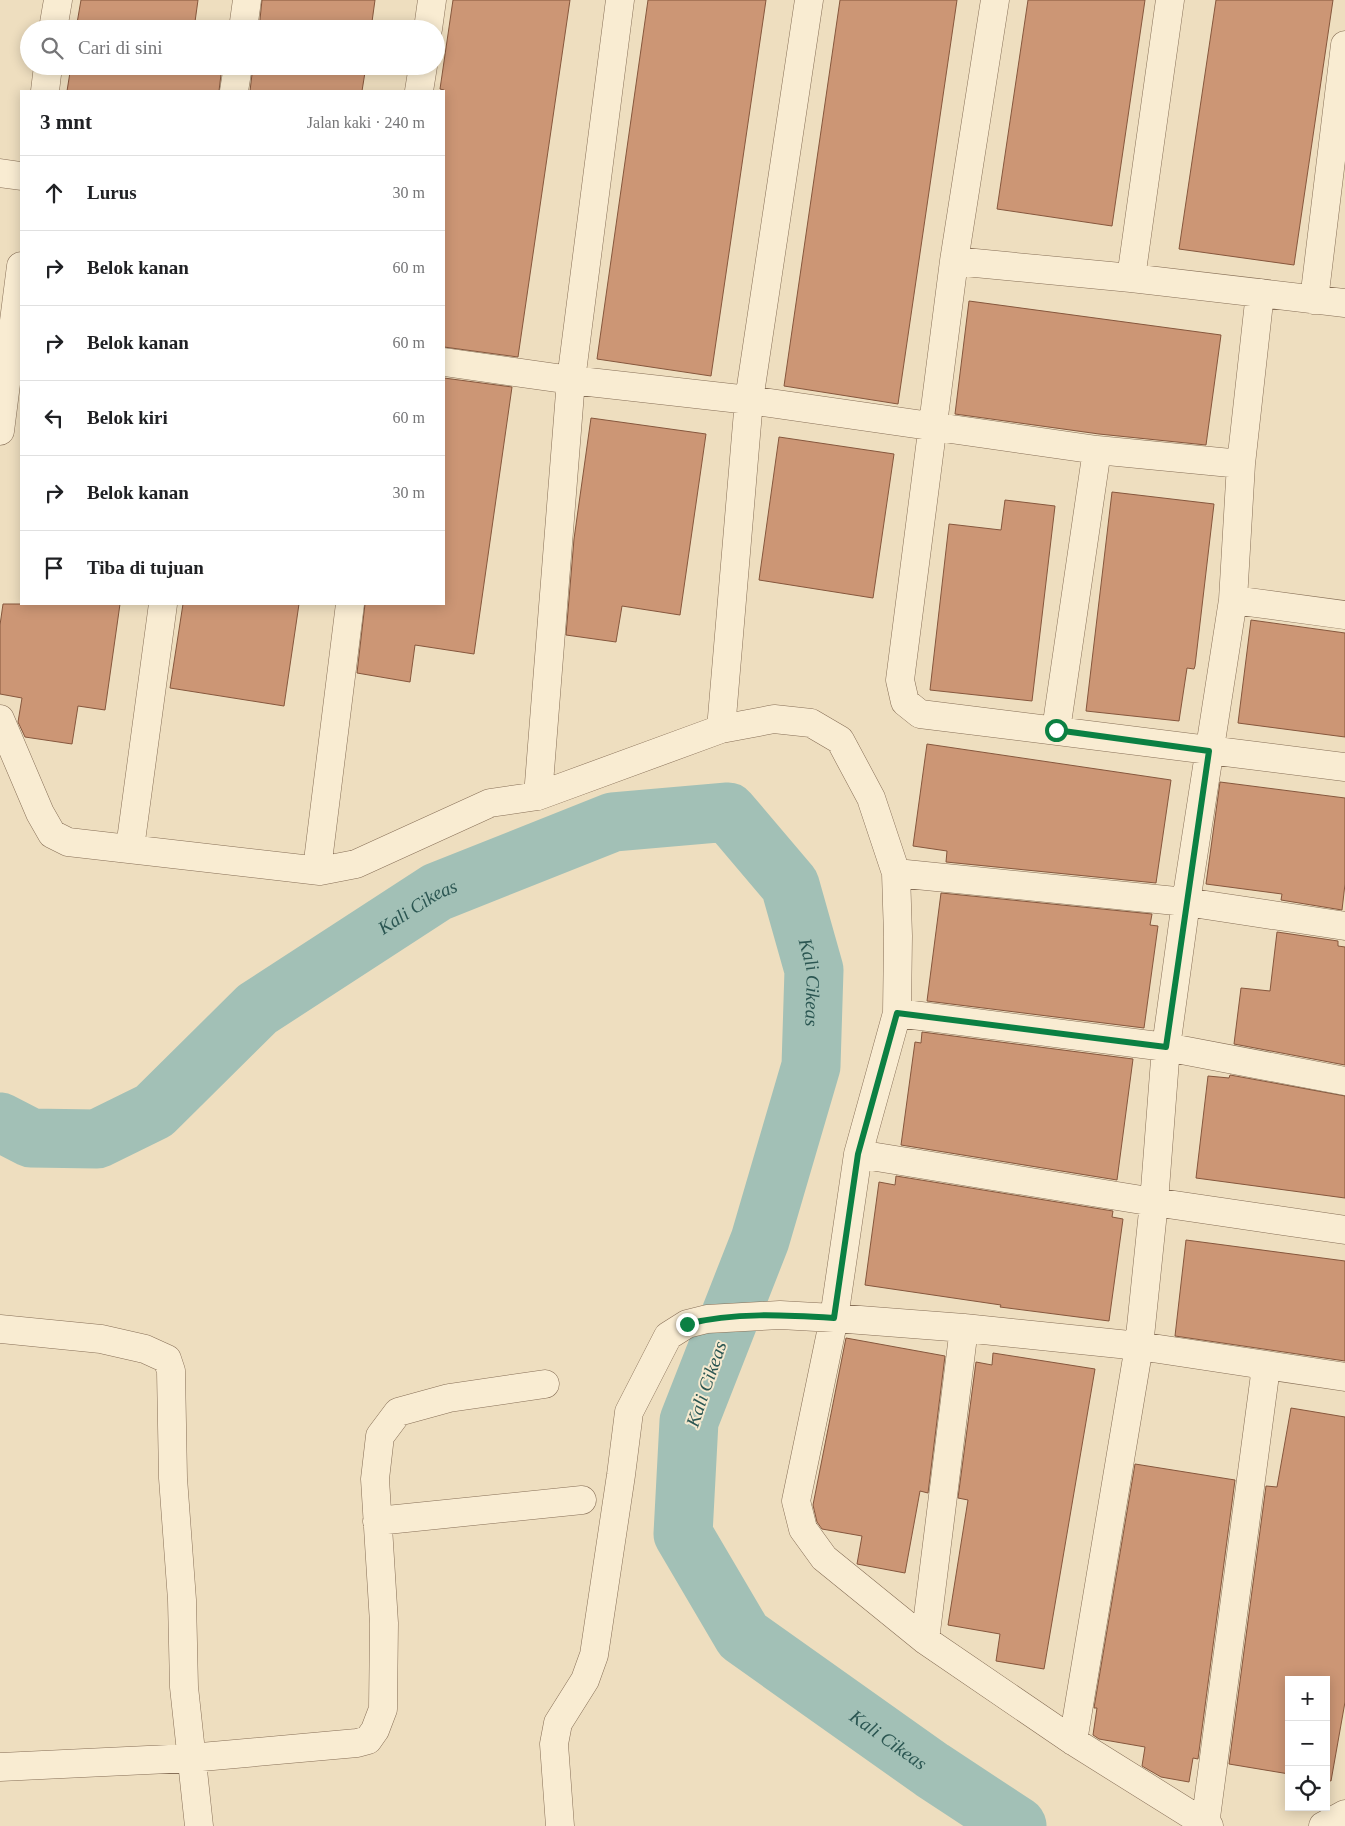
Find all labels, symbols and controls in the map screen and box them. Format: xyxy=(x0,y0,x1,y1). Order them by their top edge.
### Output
search box xyxy=(20,20,445,75)
icon: search xyxy=(38,34,66,62)
text: Cari di sini xyxy=(78,37,162,58)
text: 3 mnt xyxy=(40,110,92,134)
text: Jalan kaki · 240 m xyxy=(307,114,425,131)
icon: ahead xyxy=(40,179,68,207)
text: Lurus xyxy=(87,182,137,203)
text: 30 m xyxy=(393,184,425,201)
icon: right xyxy=(40,254,68,282)
text: Belok kanan xyxy=(87,257,189,278)
text: 60 m xyxy=(393,259,425,276)
icon: right xyxy=(40,329,68,357)
text: Belok kanan xyxy=(87,332,189,353)
text: 60 m xyxy=(393,334,425,351)
icon: left xyxy=(40,404,68,432)
text: Belok kiri xyxy=(87,407,168,428)
text: 60 m xyxy=(393,409,425,426)
icon: right xyxy=(40,479,68,507)
text: Belok kanan xyxy=(87,482,189,503)
text: 30 m xyxy=(393,484,425,501)
icon: arrive xyxy=(40,554,68,582)
text: Tiba di tujuan xyxy=(87,557,204,578)
route start xyxy=(1045,719,1068,742)
water label: Kali Cikeas xyxy=(373,875,460,939)
water label: Kali Cikeas xyxy=(795,935,824,1027)
route end xyxy=(676,1313,699,1336)
water label: Kali Cikeas xyxy=(681,1338,730,1431)
map controls xyxy=(1285,1676,1330,1811)
button: + xyxy=(1285,1676,1330,1721)
water label: Kali Cikeas xyxy=(846,1704,931,1774)
button: − xyxy=(1285,1721,1330,1766)
button: locate xyxy=(1285,1766,1330,1811)

